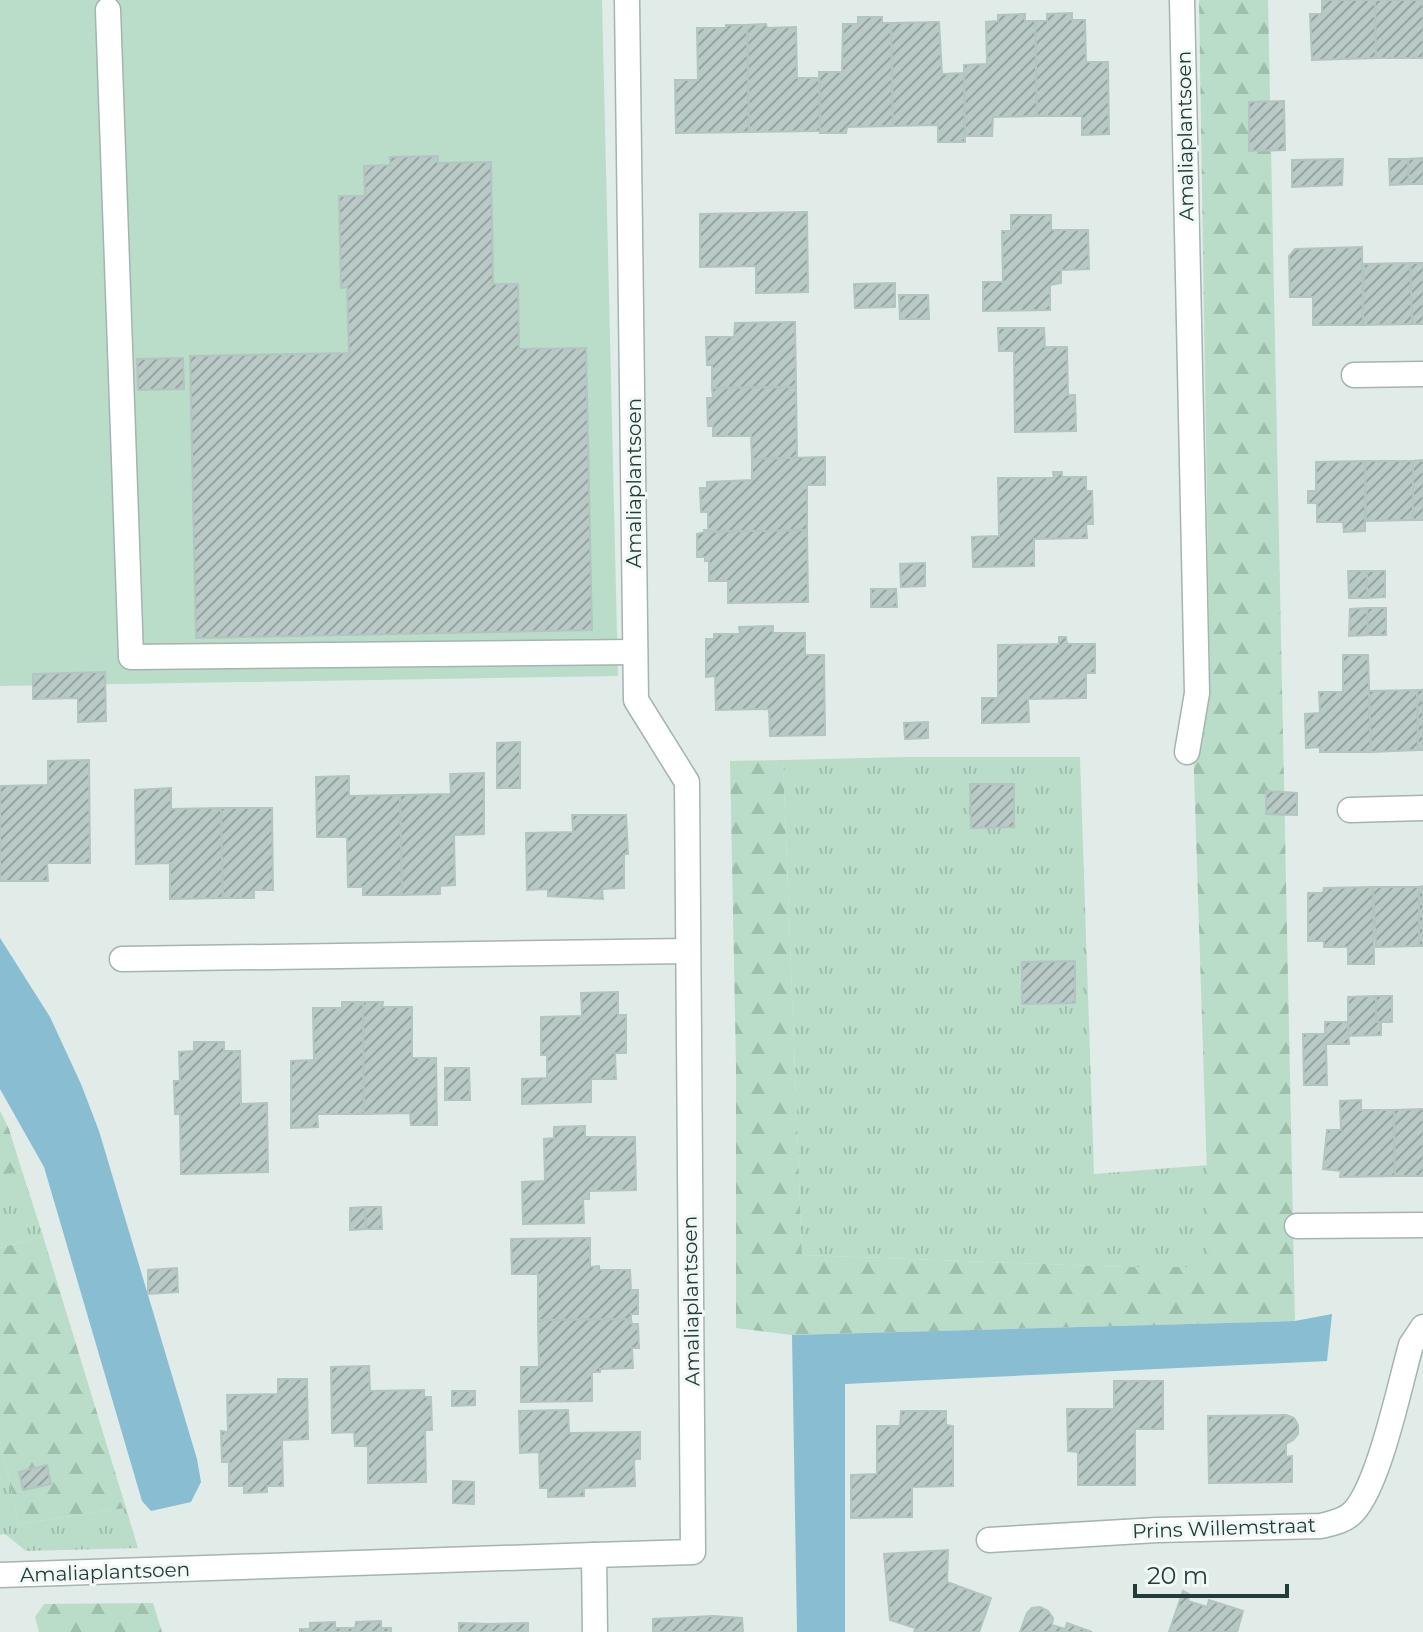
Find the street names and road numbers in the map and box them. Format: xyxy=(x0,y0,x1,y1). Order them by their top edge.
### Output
street label: Amaliaplantsoen xyxy=(1172,51,1198,221)
street label: Amaliaplantsoen xyxy=(622,398,646,568)
street label: Amaliaplantsoen xyxy=(678,1216,704,1386)
street label: Prins Willemstraat xyxy=(1132,1513,1316,1543)
street label: Amaliaplantsoen xyxy=(20,1557,190,1587)

